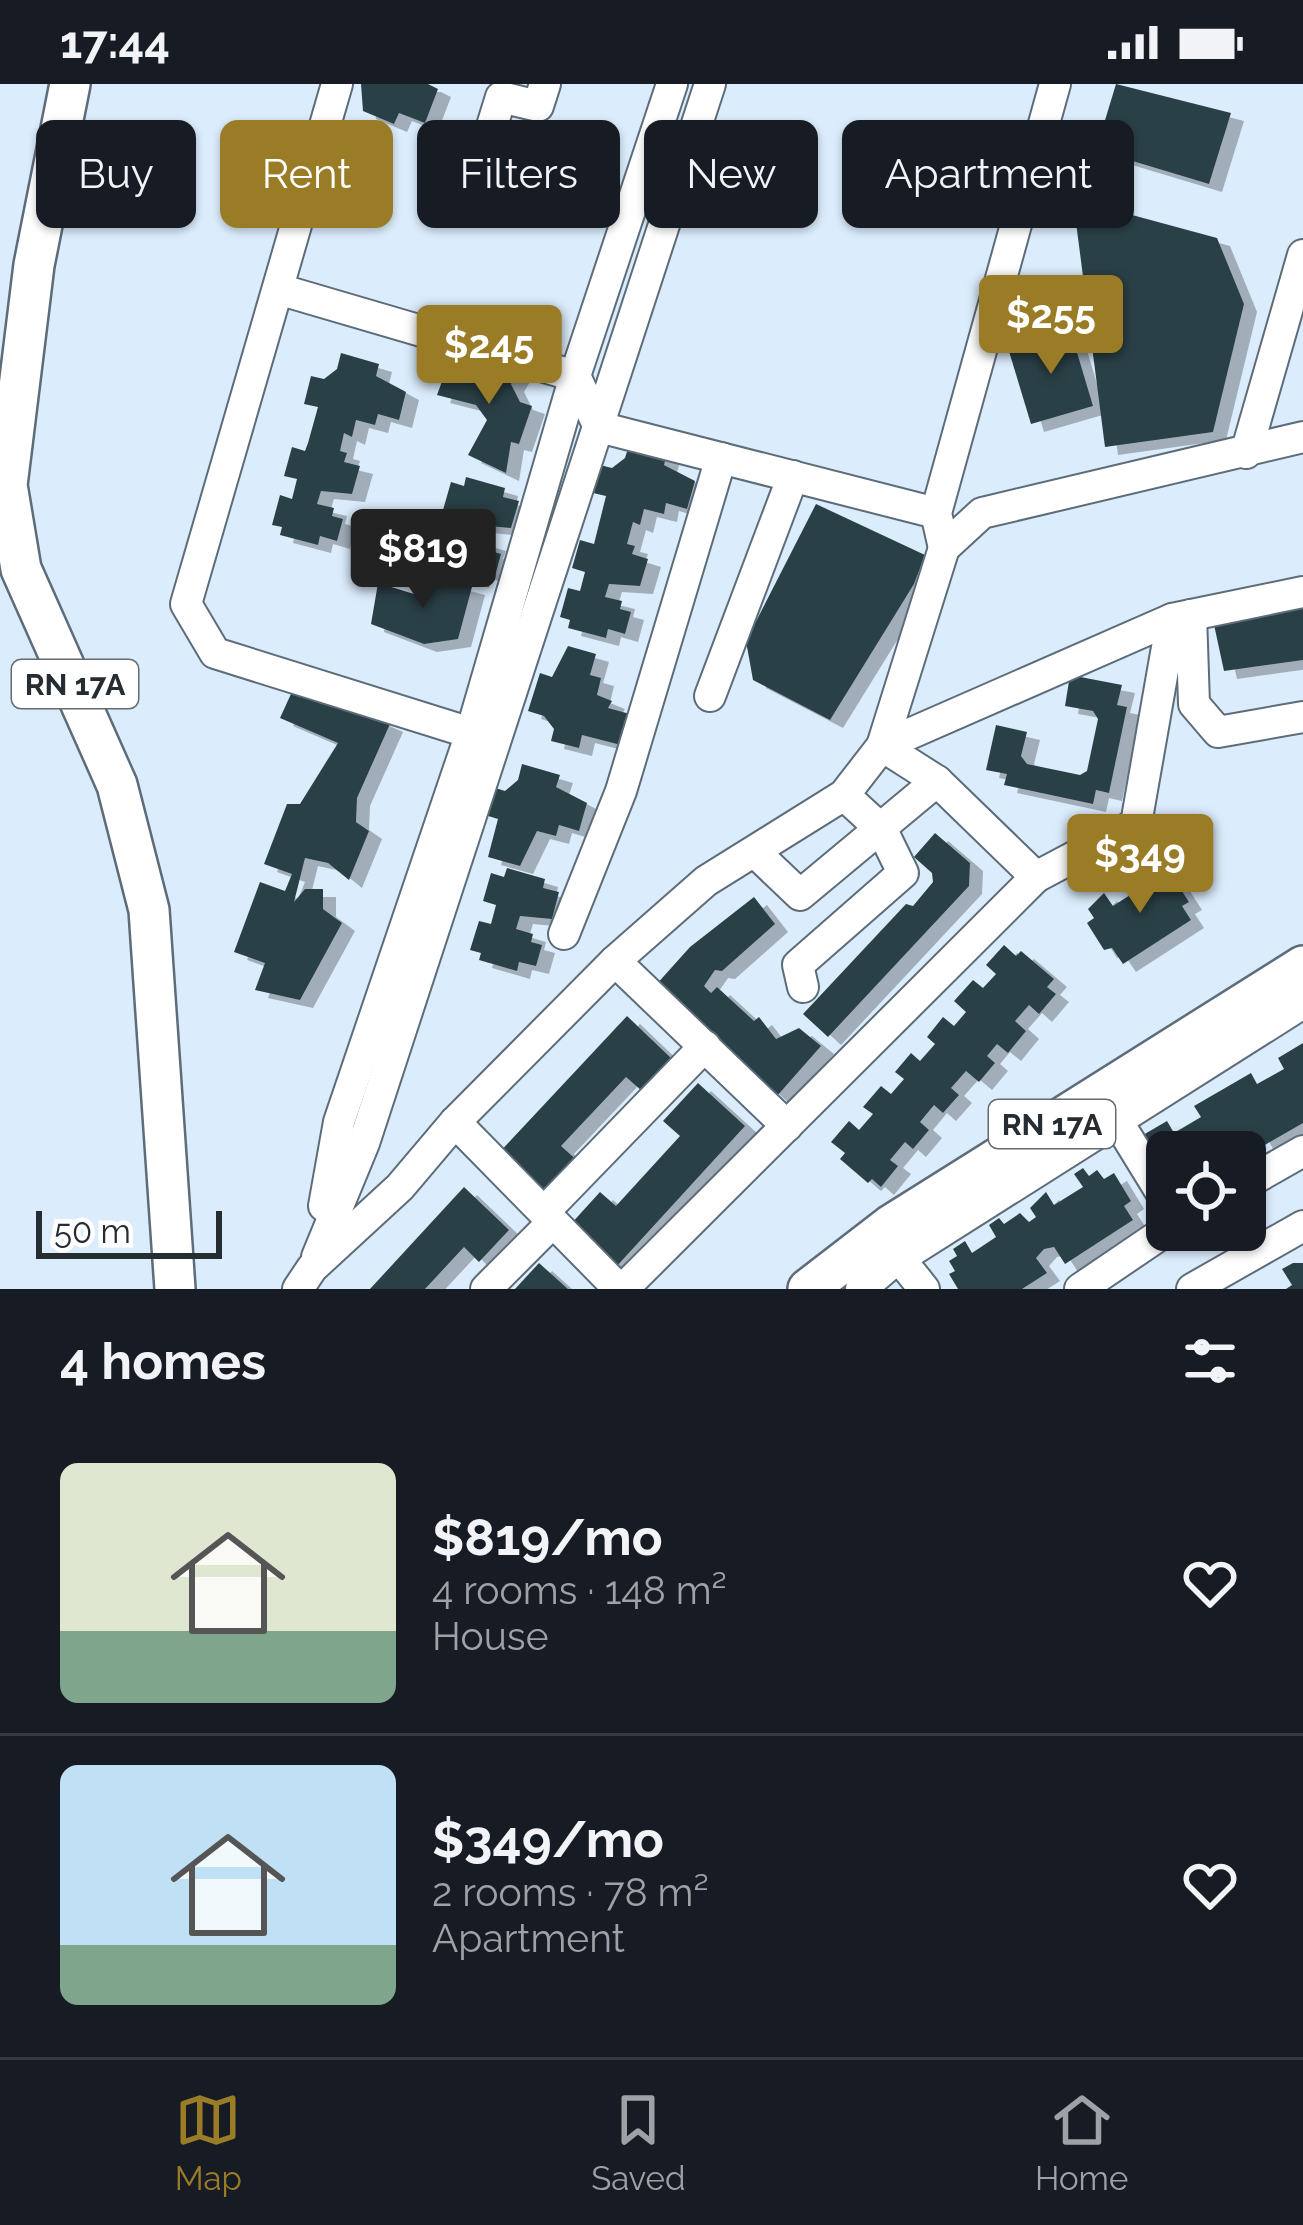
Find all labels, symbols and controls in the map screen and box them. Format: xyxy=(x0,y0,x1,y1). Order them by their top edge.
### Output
text: 17:44 xyxy=(60,16,170,69)
chip: Buy xyxy=(36,120,196,228)
chip: Rent xyxy=(220,120,393,228)
chip: Filters xyxy=(417,120,620,228)
chip: New xyxy=(644,120,818,228)
chip: Apartment xyxy=(842,120,1134,228)
pin: $255 xyxy=(980,275,1122,377)
text: $255 xyxy=(1006,291,1096,337)
pin: $245 xyxy=(418,305,560,407)
text: $245 xyxy=(444,321,534,367)
pin: $819 xyxy=(352,509,494,611)
text: $819 xyxy=(378,525,468,571)
road number: RN 17A xyxy=(12,660,138,708)
pin: $349 xyxy=(1069,814,1211,916)
text: $349 xyxy=(1094,830,1186,876)
road number: RN 17A xyxy=(989,1100,1115,1148)
map controls xyxy=(1146,1131,1266,1251)
button: locate xyxy=(1146,1131,1266,1251)
scale bar xyxy=(36,1205,222,1258)
text: 50 m xyxy=(54,1212,131,1251)
icon: filters xyxy=(1177,1328,1243,1394)
text: 4 homes xyxy=(60,1331,266,1391)
text: $819/mo xyxy=(432,1507,663,1567)
icon: home xyxy=(156,1511,300,1655)
icon: heart xyxy=(1177,1550,1243,1616)
text: 4 rooms · 148 m² xyxy=(432,1567,727,1613)
text: House xyxy=(432,1613,549,1659)
text: $349/mo xyxy=(432,1809,664,1869)
icon: home xyxy=(156,1813,300,1957)
icon: heart xyxy=(1177,1852,1243,1918)
text: 2 rooms · 78 m² xyxy=(432,1869,709,1915)
text: Apartment xyxy=(432,1915,625,1961)
tab: Map xyxy=(175,2087,242,2198)
tab: Saved xyxy=(591,2087,686,2198)
tab: Home xyxy=(1035,2087,1128,2198)

